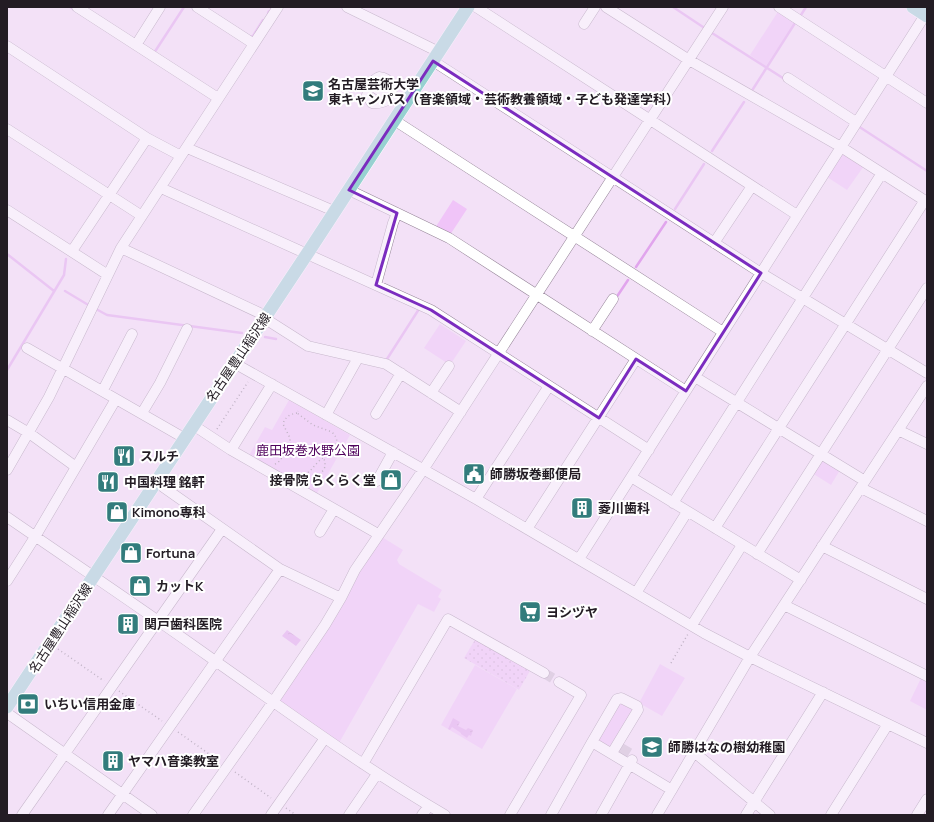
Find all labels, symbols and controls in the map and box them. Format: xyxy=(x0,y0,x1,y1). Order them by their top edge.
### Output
place label: 名古屋芸術大学 東キャンパス（音楽領域・芸術教養領域・子ども発達学科） xyxy=(328,75,679,108)
school or university icon: 名古屋芸術大学 東キャンパス（音楽領域・芸術教養領域・子ども発達学科） xyxy=(300,78,326,104)
street label: 名古屋豊山稲沢線 xyxy=(201,309,275,405)
park label: 鹿田坂巻水野公園 xyxy=(256,441,360,459)
restaurant icon: スルチ xyxy=(111,443,137,469)
place label: スルチ xyxy=(140,447,179,465)
public building icon: 師勝坂巻郵便局 xyxy=(461,461,487,487)
place label: 師勝坂巻郵便局 xyxy=(490,465,581,483)
shop icon: 接骨院 らくらく堂 xyxy=(378,467,404,493)
restaurant icon: 中国料理 銘軒 xyxy=(95,469,121,495)
place label: 接骨院 らくらく堂 xyxy=(269,471,376,489)
place label: 中国料理 銘軒 xyxy=(124,473,205,491)
building icon: 菱川歯科 xyxy=(569,495,595,521)
shop icon: Kimono専科 xyxy=(104,499,130,525)
place label: 菱川歯科 xyxy=(598,499,650,517)
place label: Kimono専科 xyxy=(132,503,206,521)
shop icon: Fortuna xyxy=(118,540,144,566)
place label: Fortuna xyxy=(146,544,195,562)
shop icon: カットK xyxy=(127,573,153,599)
place label: カットK xyxy=(156,577,204,595)
street label: 名古屋豊山稲沢線 xyxy=(24,579,96,677)
supermarket icon: ヨシヅヤ xyxy=(517,599,543,625)
place label: ヨシヅヤ xyxy=(546,603,598,621)
building icon: 関戸歯科医院 xyxy=(115,611,141,637)
place label: 関戸歯科医院 xyxy=(144,615,222,633)
bank icon: いちい信用金庫 xyxy=(15,691,41,717)
place label: いちい信用金庫 xyxy=(44,695,135,713)
school or university icon: 師勝はなの樹幼稚園 xyxy=(639,734,665,760)
place label: 師勝はなの樹幼稚園 xyxy=(668,738,785,756)
building icon: ヤマハ音楽教室 xyxy=(100,748,126,774)
place label: ヤマハ音楽教室 xyxy=(128,752,219,770)

